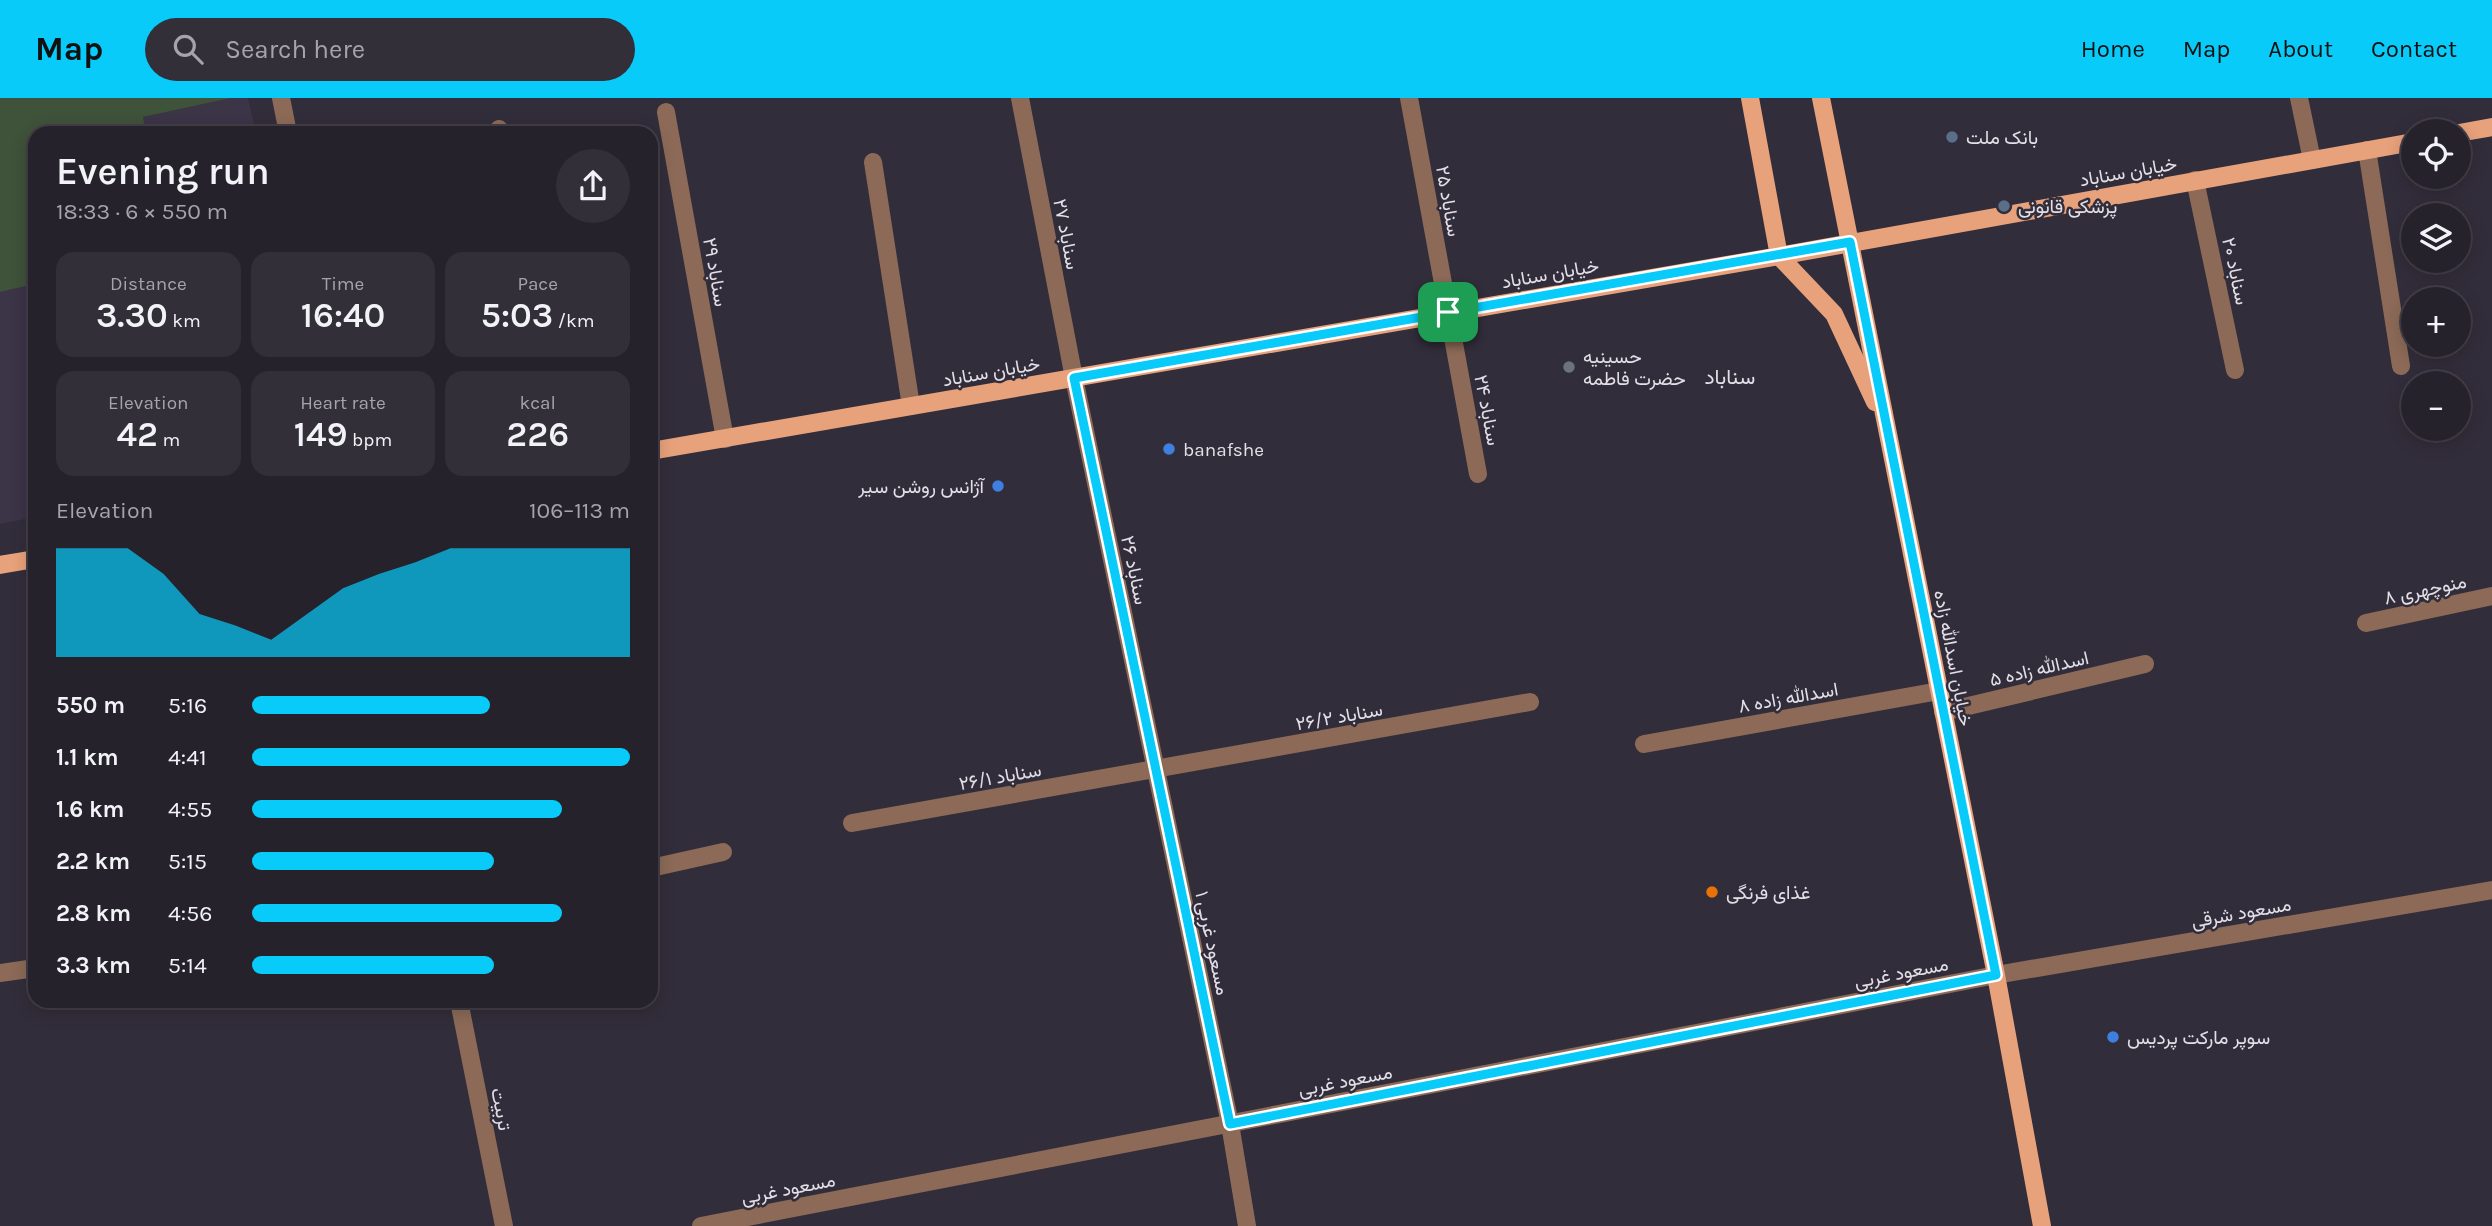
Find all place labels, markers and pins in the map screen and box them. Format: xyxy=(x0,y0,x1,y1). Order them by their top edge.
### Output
place label: بانک ملت xyxy=(1966,127,2038,149)
marker: بانک ملت xyxy=(1944,129,1960,145)
place label: پزشکی قانونی xyxy=(2018,196,2117,220)
marker: پزشکی قانونی xyxy=(1996,198,2012,214)
pin xyxy=(1418,282,1478,342)
place label: حسینیه حضرت فاطمه xyxy=(1583,346,1686,390)
marker: حسینیه حضرت فاطمه xyxy=(1561,359,1577,375)
place label: banafshe xyxy=(1183,439,1264,461)
marker: banafshe xyxy=(1161,441,1177,457)
place label: آژانس روشن سیر xyxy=(857,476,986,498)
marker: آژانس روشن سیر xyxy=(990,478,1006,494)
place label: غذای فرنگی xyxy=(1726,882,1811,904)
marker: غذای فرنگی xyxy=(1704,884,1720,900)
place label: سوپر مارکت پردیس xyxy=(2127,1027,2270,1051)
marker: سوپر مارکت پردیس xyxy=(2105,1029,2121,1045)

